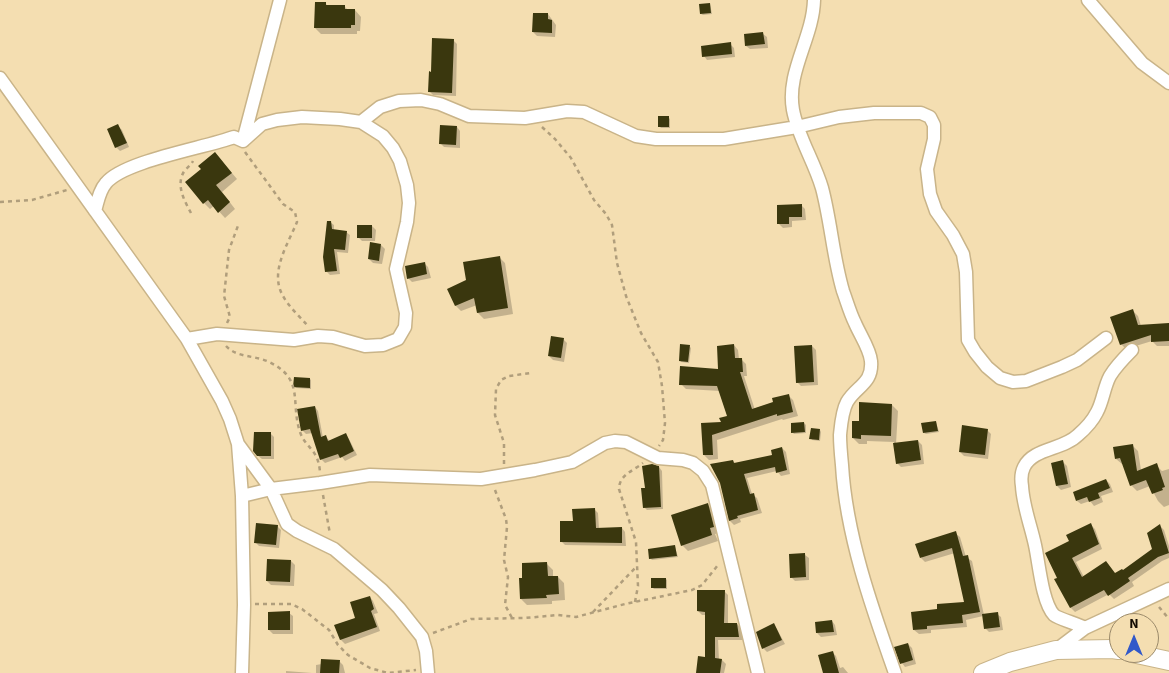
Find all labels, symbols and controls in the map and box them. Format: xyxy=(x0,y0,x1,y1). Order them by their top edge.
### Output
north arrow xyxy=(1109,613,1159,663)
text: N xyxy=(1129,614,1139,634)

